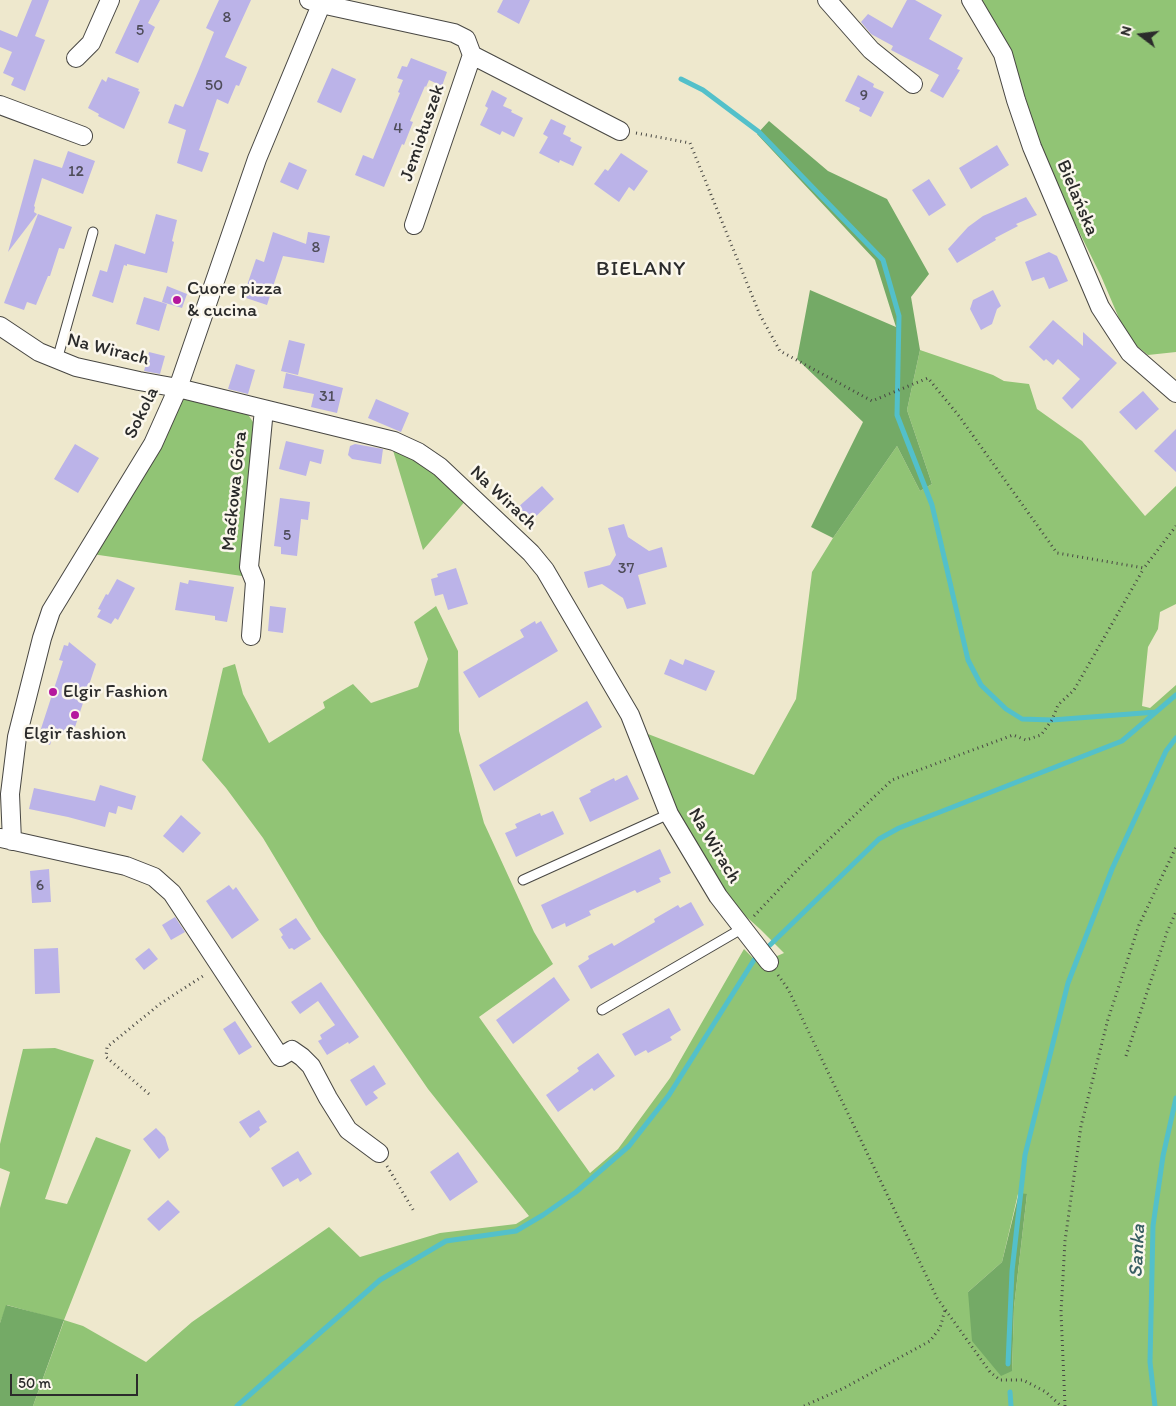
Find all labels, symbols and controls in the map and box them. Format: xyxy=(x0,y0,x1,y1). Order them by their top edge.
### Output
house number: 8 xyxy=(223,8,231,28)
north arrow xyxy=(1116,10,1166,60)
house number: 5 xyxy=(136,21,144,41)
text: N xyxy=(1117,24,1135,38)
house number: 50 xyxy=(205,76,223,96)
street label: Jemiołuszek xyxy=(396,82,450,184)
house number: 9 xyxy=(860,86,868,106)
house number: 4 xyxy=(393,119,403,139)
street label: Bielańska xyxy=(1051,157,1103,239)
house number: 12 xyxy=(68,162,84,182)
house number: 8 xyxy=(312,238,320,258)
district label: BIELANY xyxy=(595,257,687,283)
place label: Cuore pizza & cucina xyxy=(187,278,282,322)
marker: Cuore pizza & cucina xyxy=(171,294,183,306)
street label: Na Wirach xyxy=(65,329,151,371)
street label: Sokola xyxy=(120,383,164,443)
house number: 31 xyxy=(319,387,335,407)
street label: Maćkowa Góra xyxy=(217,430,253,552)
street label: Na Wirach xyxy=(465,461,541,535)
house number: 5 xyxy=(283,526,291,546)
house number: 37 xyxy=(618,559,634,579)
place label: Elgir Fashion xyxy=(63,681,168,703)
marker: Elgir Fashion xyxy=(47,686,59,698)
marker: Elgir fashion xyxy=(69,709,81,721)
place label: Elgir fashion xyxy=(24,723,126,745)
street label: Na Wirach xyxy=(683,804,745,888)
house number: 6 xyxy=(36,876,44,896)
water label: Sanka xyxy=(1125,1224,1151,1278)
scale bar xyxy=(12,1364,140,1396)
text: 50 m xyxy=(18,1374,51,1392)

